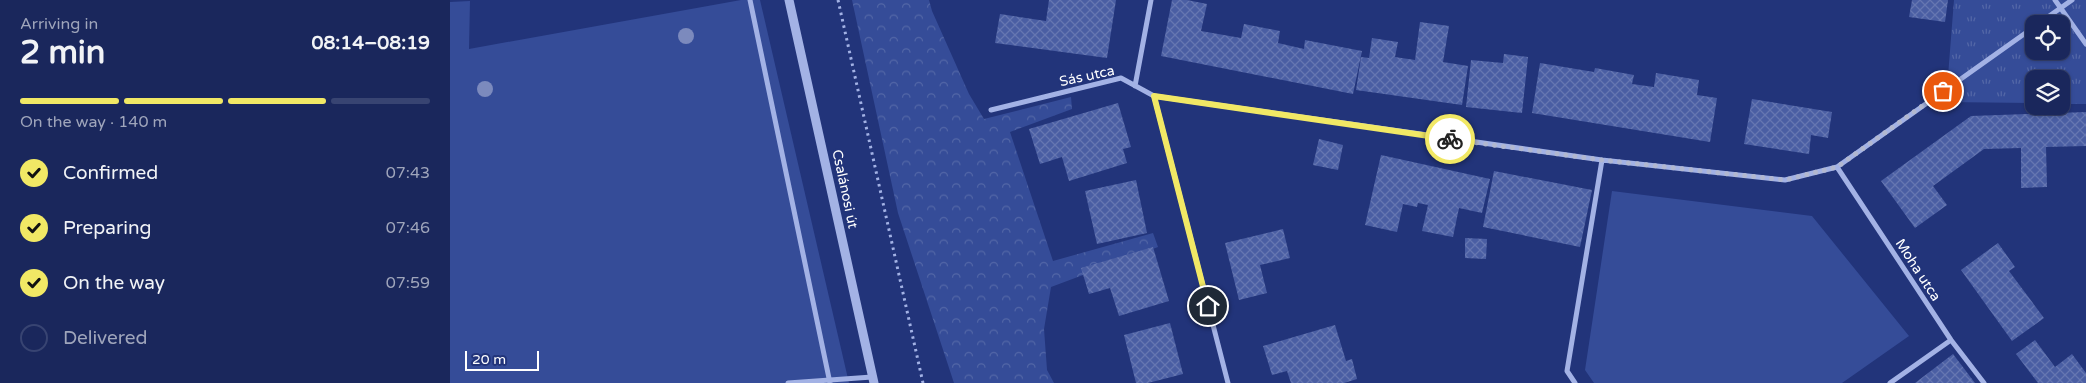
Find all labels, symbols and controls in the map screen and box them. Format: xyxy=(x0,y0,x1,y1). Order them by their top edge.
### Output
text: Arriving in xyxy=(20,14,98,34)
map controls xyxy=(2025,15,2070,115)
button: locate xyxy=(2025,15,2070,60)
text: 08:14–08:19 xyxy=(311,32,430,54)
text: 2 min xyxy=(20,34,105,72)
street label: Sás utca xyxy=(1058,62,1116,90)
pin xyxy=(1922,70,1964,112)
button: layers xyxy=(2025,70,2070,115)
icon: bag xyxy=(1929,77,1957,105)
text: On the way · 140 m xyxy=(20,112,167,132)
courier xyxy=(1425,114,1475,164)
icon: bike xyxy=(1436,125,1464,153)
street label: Csalánosi út xyxy=(828,148,862,231)
icon: check xyxy=(20,159,48,187)
text: Confirmed xyxy=(63,162,158,184)
text: 07:43 xyxy=(386,163,430,183)
icon: check xyxy=(20,214,48,242)
text: Preparing xyxy=(63,217,152,239)
text: 07:46 xyxy=(386,218,430,238)
street label: Moha utca xyxy=(1892,236,1944,304)
icon: check xyxy=(20,269,48,297)
text: On the way xyxy=(63,272,165,294)
text: 07:59 xyxy=(386,273,430,293)
pin xyxy=(1187,285,1229,327)
icon: home xyxy=(1194,292,1222,320)
text: Delivered xyxy=(63,327,148,349)
scale bar xyxy=(465,348,539,371)
text: 20 m xyxy=(472,351,506,368)

